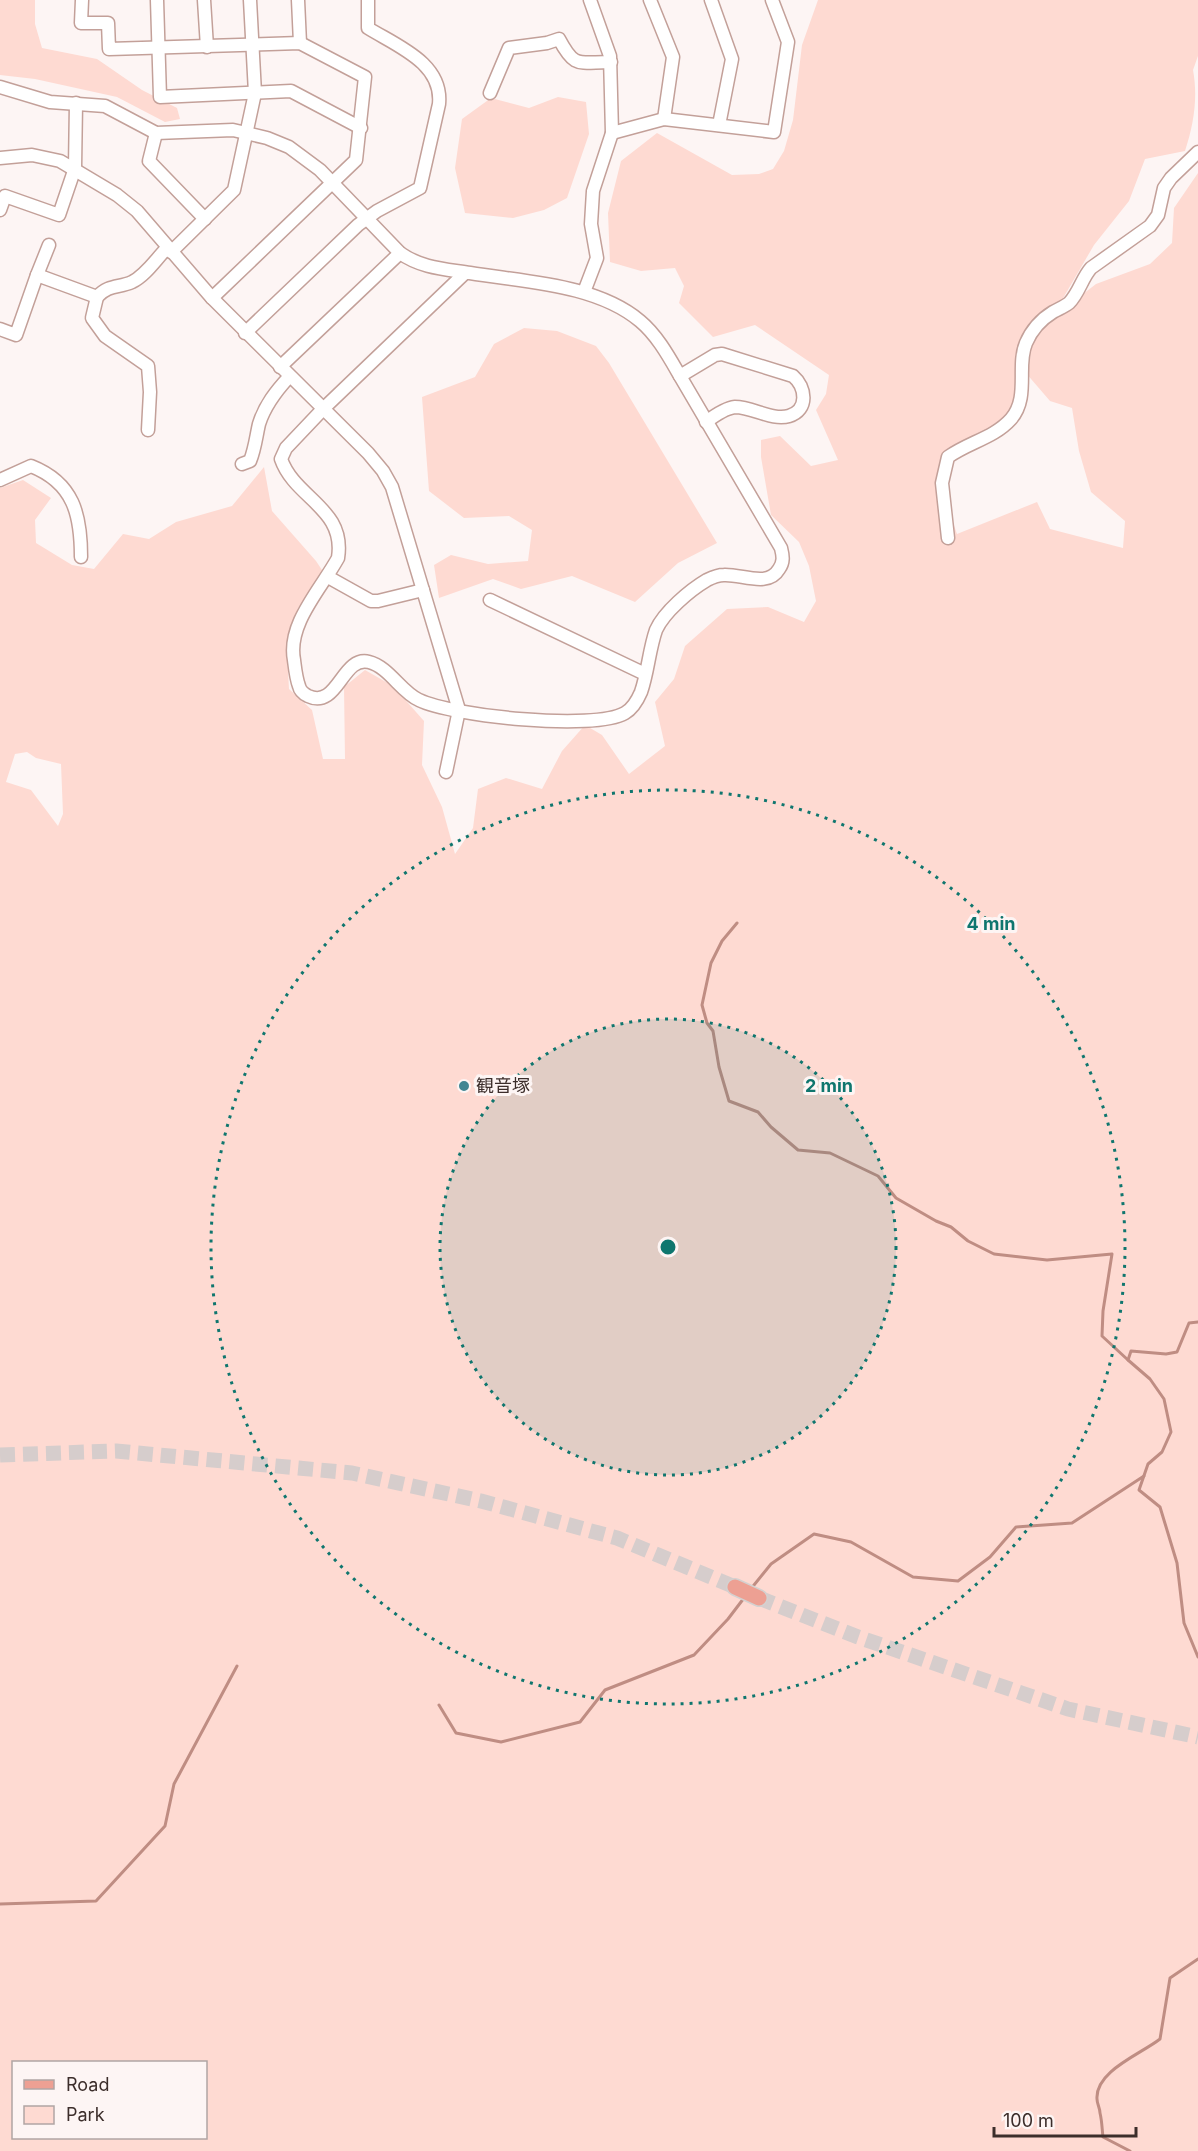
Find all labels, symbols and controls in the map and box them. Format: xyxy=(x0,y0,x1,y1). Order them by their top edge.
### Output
text: 4 min xyxy=(967,913,1015,934)
place label: 観音塚 xyxy=(476,1075,530,1096)
text: 2 min xyxy=(805,1075,853,1096)
marker: 観音塚 xyxy=(457,1079,471,1093)
centre of rings xyxy=(658,1237,678,1257)
legend xyxy=(12,2061,207,2139)
text: Road xyxy=(66,2074,109,2095)
scale bar xyxy=(994,2100,1136,2138)
text: Park xyxy=(66,2104,105,2125)
text: 100 m xyxy=(1003,2110,1054,2131)

